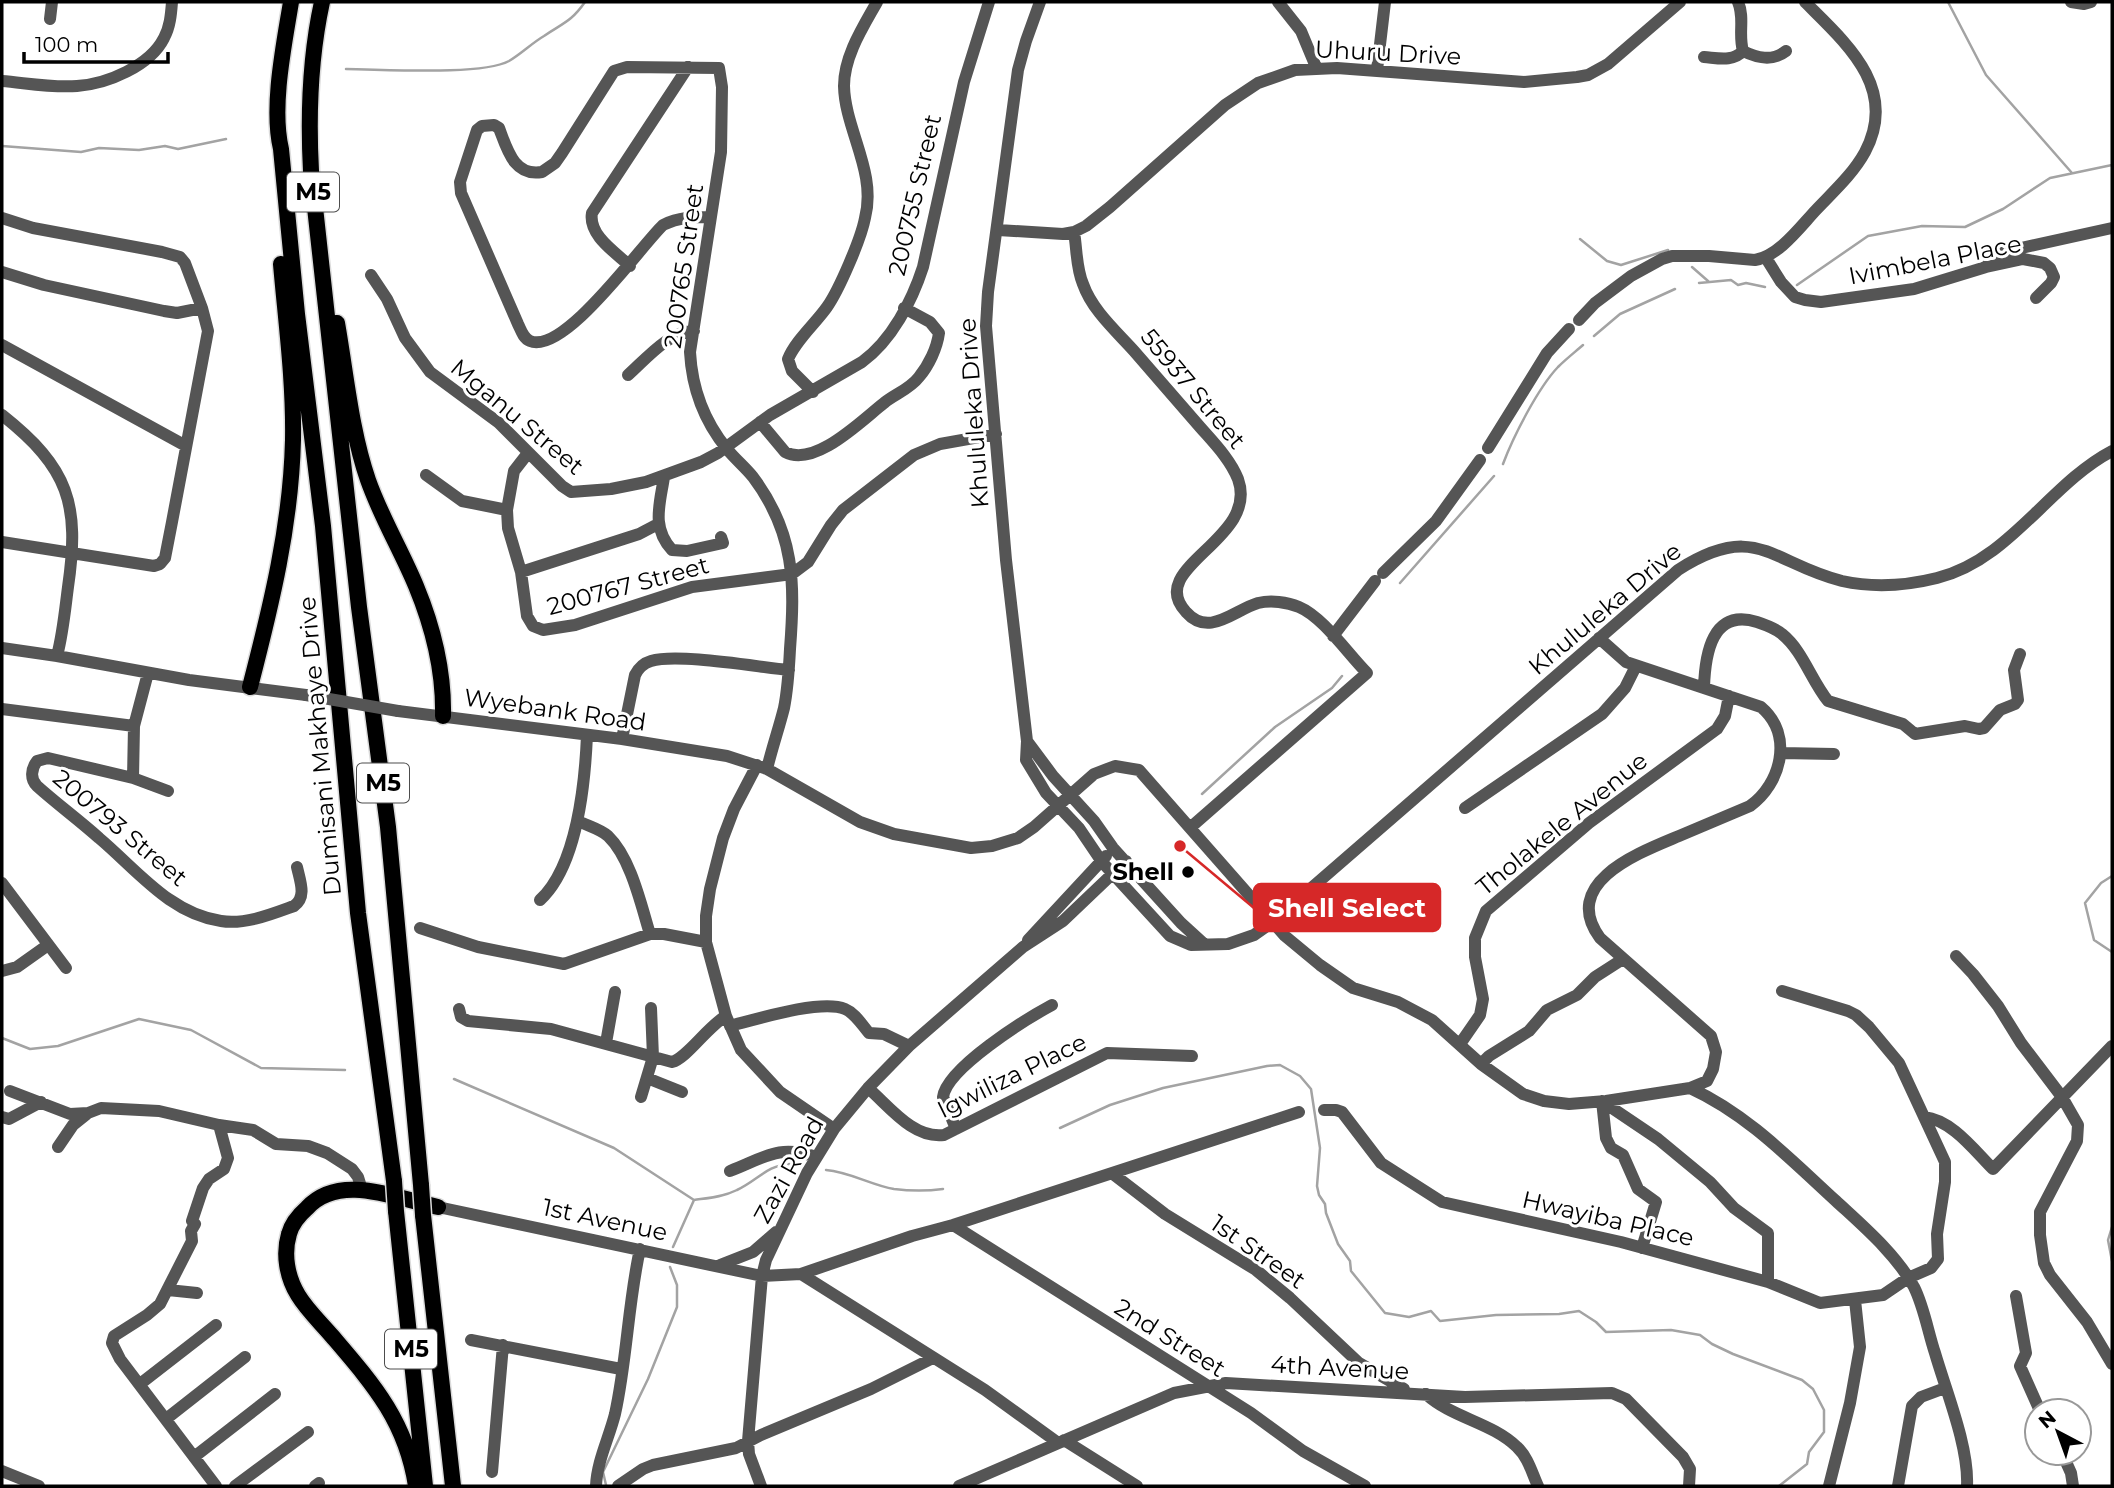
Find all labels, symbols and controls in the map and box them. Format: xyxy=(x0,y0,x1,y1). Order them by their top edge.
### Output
scale bar xyxy=(24,21,168,65)
text: 100 m xyxy=(35,32,98,57)
street label: Uhuru Drive xyxy=(1314,34,1462,71)
street label: 200755 Street xyxy=(882,111,947,278)
road number: M5 xyxy=(287,172,339,211)
street label: 200765 Street xyxy=(658,182,709,350)
street label: Ivimbela Place xyxy=(1846,229,2024,290)
street label: Khululeka Drive xyxy=(952,317,995,509)
street label: 55937 Street xyxy=(1135,323,1252,455)
street label: Mganu Street xyxy=(445,353,590,481)
street label: Khululeka Drive xyxy=(1522,536,1687,681)
street label: 200767 Street xyxy=(544,550,712,621)
street label: Dumisani Makhaye Drive xyxy=(292,595,347,897)
street label: Wyebank Road xyxy=(462,682,648,737)
street label: Tholakele Avenue xyxy=(1470,746,1653,902)
street label: 200793 Street xyxy=(47,763,193,892)
road number: M5 xyxy=(357,764,409,803)
place label: Shell xyxy=(1112,857,1174,886)
marker: Shell xyxy=(1180,864,1196,880)
callout: Shell Select xyxy=(1254,884,1440,931)
text: Shell Select xyxy=(1268,892,1426,924)
street label: Igwiliza Place xyxy=(932,1027,1091,1124)
street label: Zazi Road xyxy=(747,1111,830,1228)
street label: Hwayiba Place xyxy=(1519,1185,1697,1252)
street label: 1st Avenue xyxy=(540,1192,670,1247)
street label: 1st Street xyxy=(1205,1208,1311,1295)
street label: 2nd Street xyxy=(1110,1292,1231,1383)
road number: M5 xyxy=(385,1330,437,1368)
street label: 4th Avenue xyxy=(1270,1349,1410,1386)
north arrow xyxy=(2023,1397,2093,1467)
text: N xyxy=(2034,1406,2061,1433)

